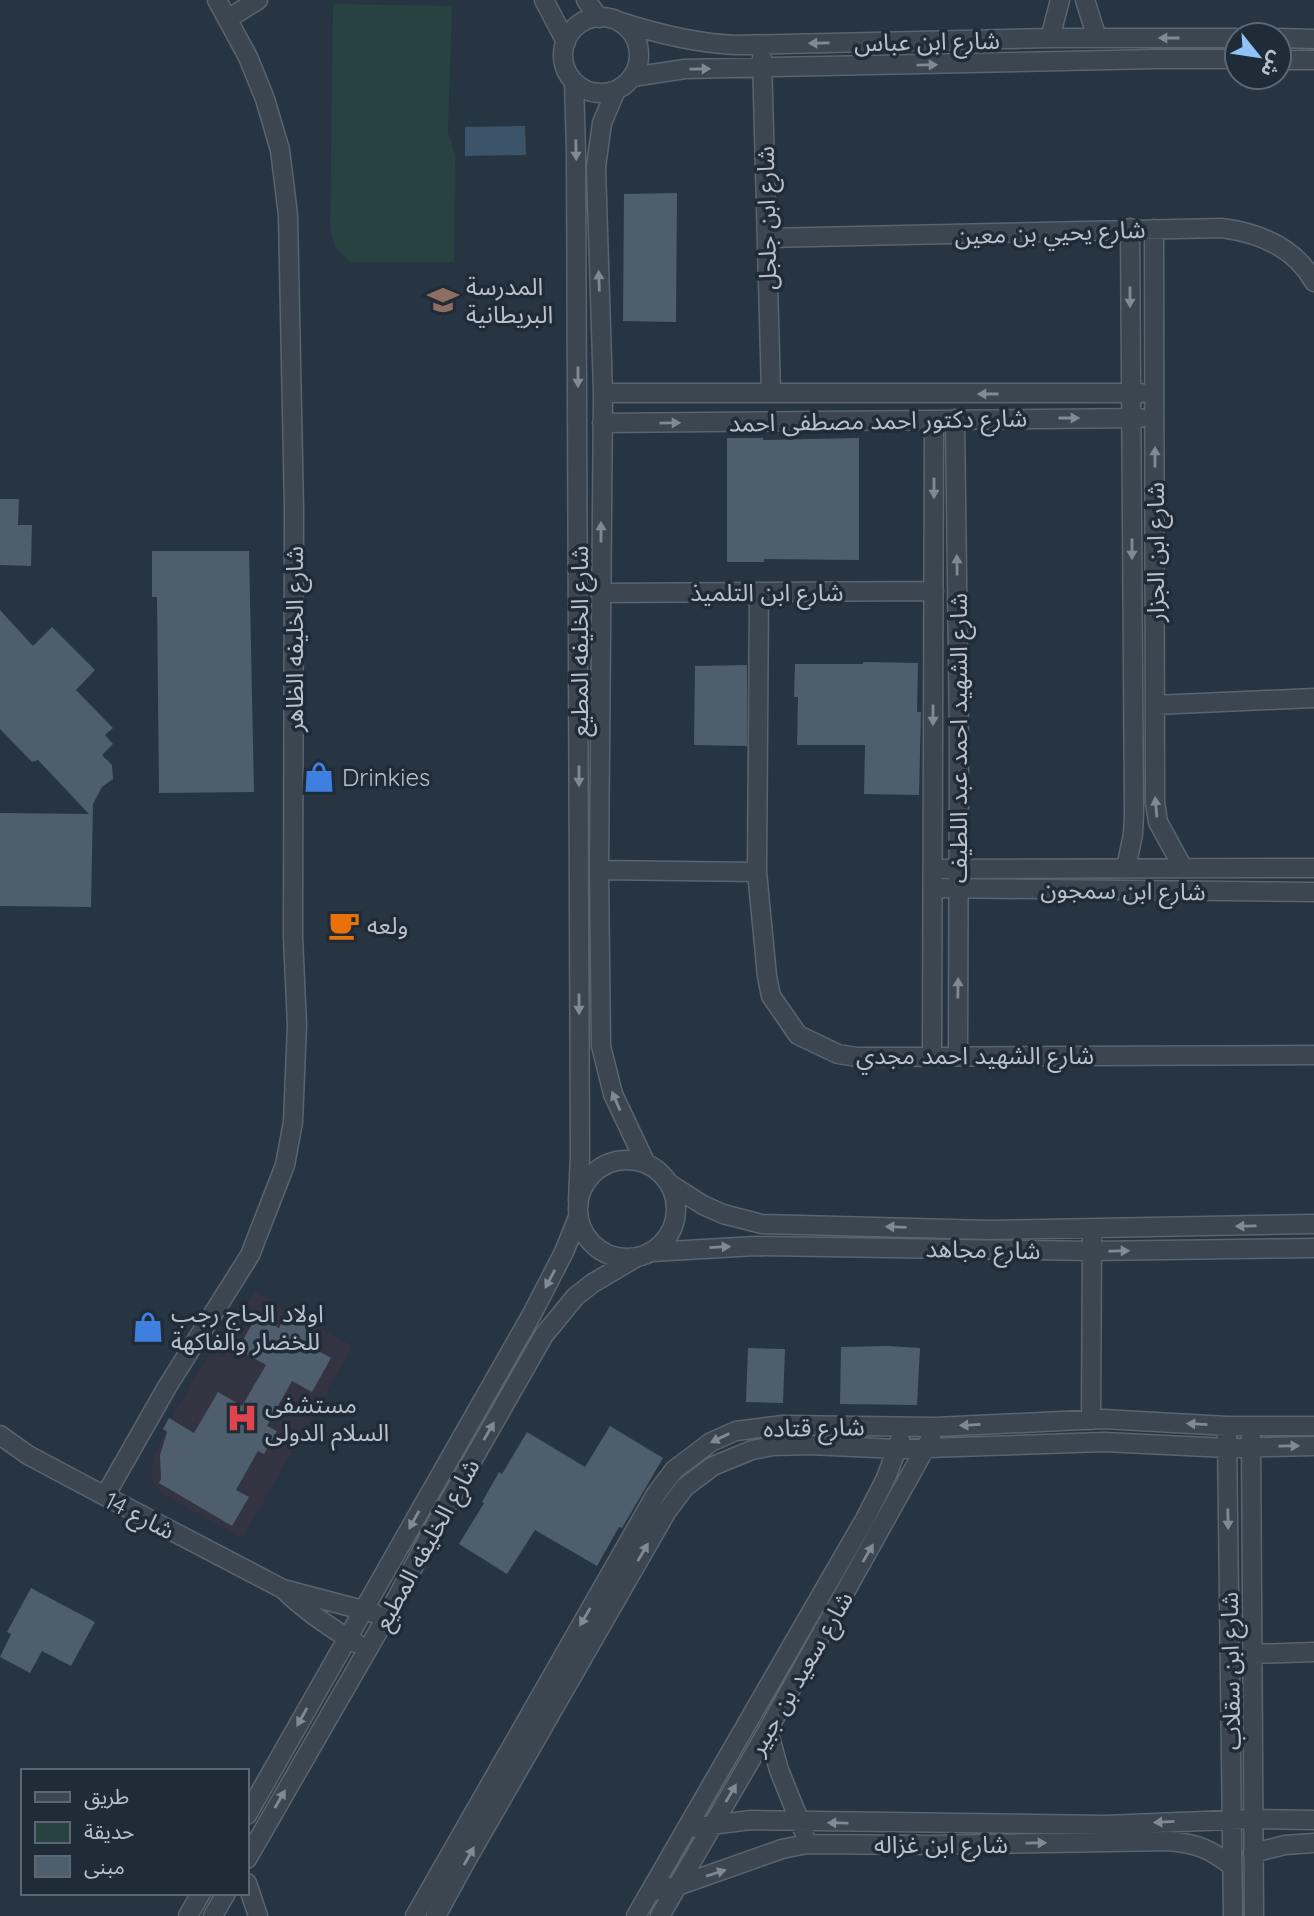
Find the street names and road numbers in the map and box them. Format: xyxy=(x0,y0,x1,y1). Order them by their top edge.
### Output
street label: شارع ابن عباس xyxy=(854,25,1000,60)
street label: شارع ابن جلجل xyxy=(750,146,785,290)
street label: شارع يحيي بن معين xyxy=(954,214,1146,255)
street label: شارع دكتور احمد مصطفى احمد xyxy=(729,402,1027,441)
street label: شارع ابن الجزار xyxy=(1140,482,1173,623)
street label: شارع الخليفه المطيع xyxy=(564,545,597,737)
street label: شارع الخليفه الظاهر xyxy=(279,546,312,733)
street label: شارع ابن التلميذ xyxy=(690,577,844,610)
street label: شارع الشهيد احمد عبد اللطيف xyxy=(943,593,976,883)
street label: شارع ابن سمجون xyxy=(1040,874,1206,909)
street label: شارع الشهيد احمد مجدي xyxy=(856,1040,1094,1075)
street label: شارع مجاهد xyxy=(925,1233,1041,1268)
street label: شارع قتاده xyxy=(763,1411,865,1446)
street label: شارع الخليفه المطيع xyxy=(366,1453,488,1636)
street label: شارع 14 xyxy=(99,1485,180,1548)
street label: شارع سعيد بن جبير xyxy=(740,1586,862,1763)
street label: شارع ابن سقلاب xyxy=(1214,1591,1249,1750)
street label: شارع ابن غزاله xyxy=(874,1829,1008,1862)

